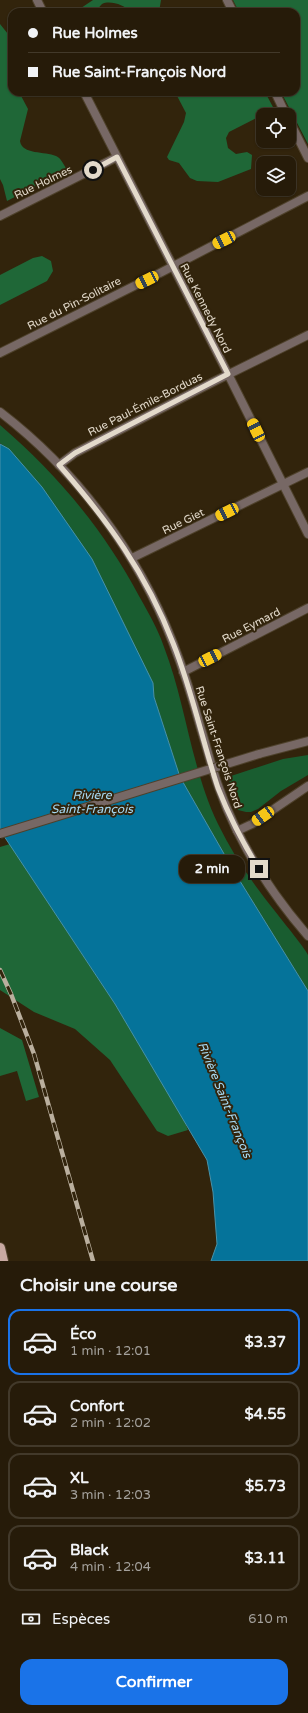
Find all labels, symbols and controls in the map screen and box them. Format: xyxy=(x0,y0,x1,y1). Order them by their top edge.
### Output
text: Rue Holmes xyxy=(52,24,138,42)
text: Rue Saint-François Nord xyxy=(52,63,226,81)
map controls xyxy=(256,108,296,196)
button: locate xyxy=(256,108,296,148)
button: layers xyxy=(256,156,296,196)
route start xyxy=(84,161,102,179)
street label: Rue Holmes xyxy=(12,163,74,202)
car xyxy=(211,229,237,251)
street label: Rue Kennedy Nord xyxy=(177,261,234,355)
car xyxy=(134,269,160,291)
street label: Rue du Pin-Solitaire xyxy=(25,274,123,333)
street label: Rue Paul-Émile-Borduas xyxy=(85,369,205,439)
car xyxy=(245,417,267,443)
car xyxy=(214,501,240,523)
street label: Rue Giet xyxy=(160,506,206,537)
street label: Rue Eymard xyxy=(220,605,283,646)
car xyxy=(197,647,223,669)
street label: Rue Saint-François Nord xyxy=(193,684,244,810)
water label: Rivière Saint-François xyxy=(51,788,134,816)
car xyxy=(250,804,276,828)
callout: 2 min xyxy=(179,855,245,883)
route end xyxy=(250,860,268,878)
text: 2 min xyxy=(195,861,229,877)
water label: Rivière Saint-François xyxy=(195,1040,255,1161)
text: Choisir une course xyxy=(20,1274,178,1296)
icon: car xyxy=(22,1324,58,1360)
text: Éco xyxy=(70,1325,96,1343)
text: $3.37 xyxy=(245,1333,286,1351)
text: 1 min · 12:01 xyxy=(70,1343,151,1359)
icon: car xyxy=(22,1396,58,1432)
text: Confort xyxy=(70,1397,124,1415)
text: $4.55 xyxy=(245,1405,286,1423)
text: 2 min · 12:02 xyxy=(70,1415,151,1431)
icon: car xyxy=(22,1468,58,1504)
text: XL xyxy=(70,1469,89,1487)
text: $5.73 xyxy=(245,1477,286,1495)
text: 3 min · 12:03 xyxy=(70,1487,151,1503)
icon: car xyxy=(22,1540,58,1576)
text: Black xyxy=(70,1541,109,1559)
text: $3.11 xyxy=(245,1549,286,1567)
text: 4 min · 12:04 xyxy=(70,1559,151,1575)
icon: cash xyxy=(20,1608,42,1630)
text: Espèces xyxy=(52,1610,110,1628)
text: 610 m xyxy=(248,1611,288,1627)
button: Confirmer xyxy=(20,1659,288,1705)

